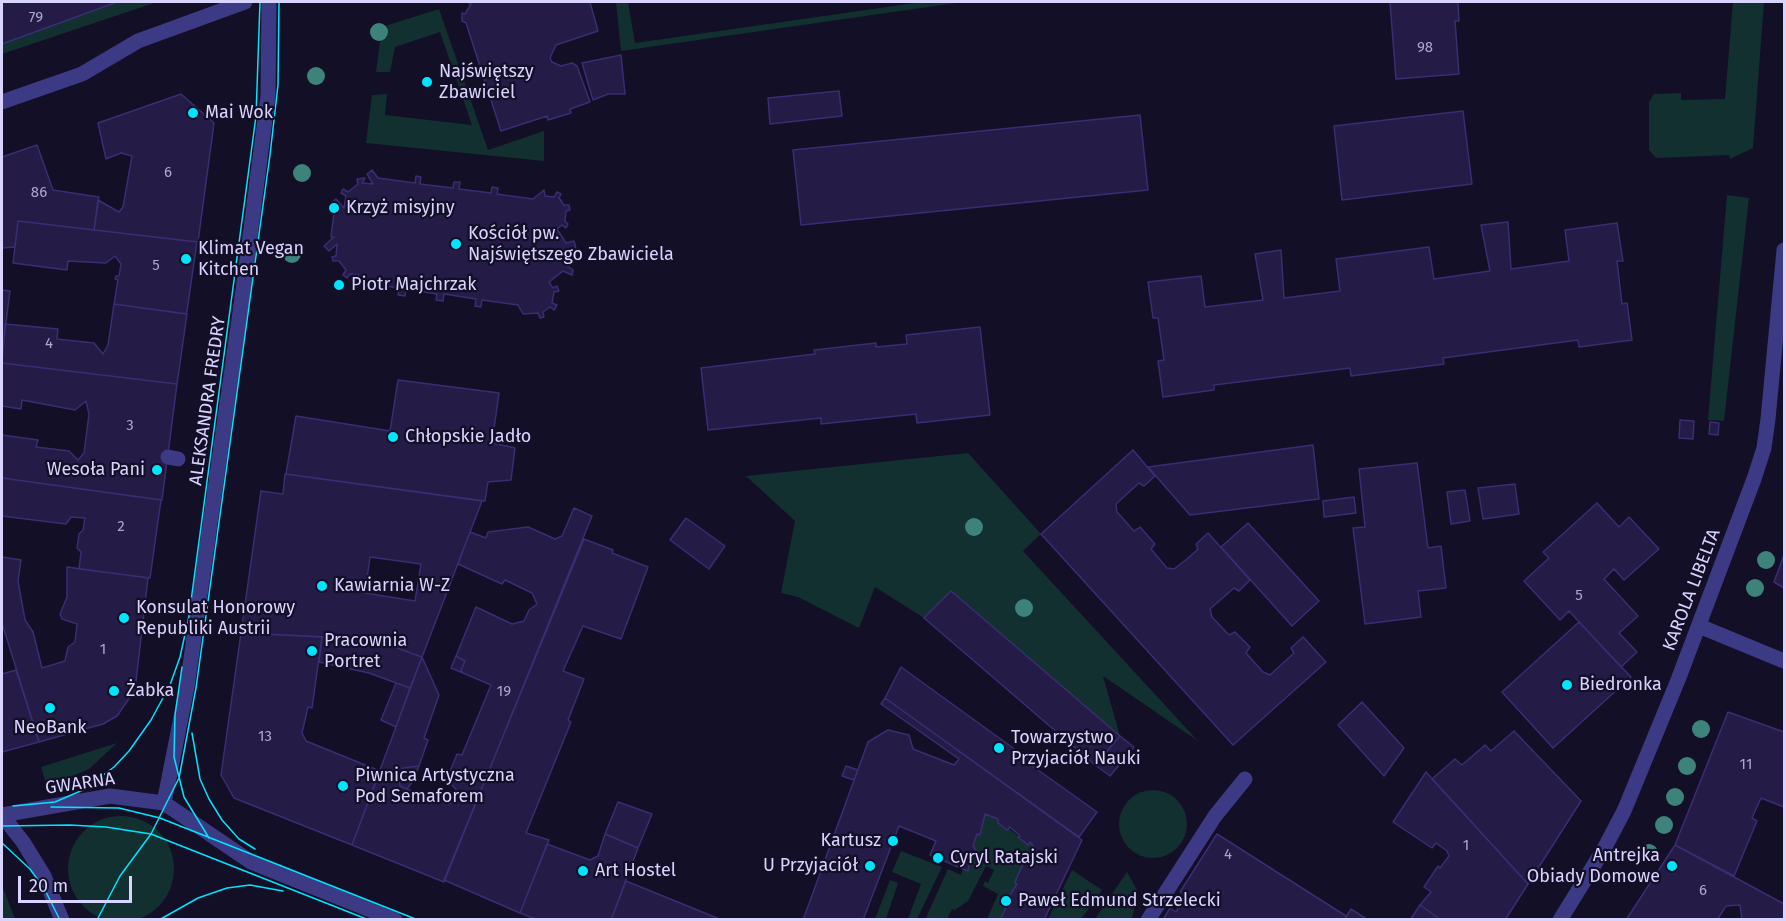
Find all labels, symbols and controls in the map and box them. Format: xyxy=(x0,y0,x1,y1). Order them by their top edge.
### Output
house number: 79 xyxy=(29,9,43,27)
house number: 98 xyxy=(1417,39,1433,57)
place label: Najświętszy Zbawiciel xyxy=(439,61,534,104)
marker: Najświętszy Zbawiciel xyxy=(420,75,434,89)
place label: Mai Wok xyxy=(205,102,273,124)
marker: Mai Wok xyxy=(186,106,200,120)
house number: 6 xyxy=(164,164,172,182)
house number: 86 xyxy=(31,184,47,202)
place label: Krzyż misyjny xyxy=(346,197,455,219)
marker: Krzyż misyjny xyxy=(327,201,341,215)
place label: Kościół pw. Najświętszego Zbawiciela xyxy=(468,223,674,266)
marker: Kościół pw. Najświętszego Zbawiciela xyxy=(449,237,463,251)
place label: Klimat Vegan Kitchen xyxy=(198,238,304,280)
marker: Klimat Vegan Kitchen xyxy=(179,252,193,266)
house number: 5 xyxy=(152,257,160,275)
place label: Piotr Majchrzak xyxy=(351,274,476,296)
marker: Piotr Majchrzak xyxy=(332,278,346,292)
street label: ALEKSANDRA FREDRY xyxy=(185,315,231,487)
house number: 4 xyxy=(45,335,53,353)
house number: 3 xyxy=(126,417,134,435)
place label: Chłopskie Jadło xyxy=(405,426,531,448)
marker: Chłopskie Jadło xyxy=(386,430,400,444)
place label: Wesoła Pani xyxy=(47,459,145,481)
marker: Wesoła Pani xyxy=(150,463,164,477)
house number: 2 xyxy=(117,518,125,536)
street label: KAROLA LIBELTA xyxy=(1659,526,1725,654)
place label: Kawiarnia W-Z xyxy=(334,575,450,597)
marker: Kawiarnia W-Z xyxy=(315,579,329,593)
house number: 5 xyxy=(1575,587,1583,605)
place label: Konsulat Honorowy Republiki Austrii xyxy=(136,597,295,640)
marker: Konsulat Honorowy Republiki Austrii xyxy=(117,611,131,625)
place label: Pracownia Portret xyxy=(324,630,407,672)
house number: 1 xyxy=(100,641,106,659)
marker: Pracownia Portret xyxy=(305,644,319,658)
place label: Biedronka xyxy=(1579,674,1662,696)
marker: Biedronka xyxy=(1560,678,1574,692)
place label: Żabka xyxy=(126,680,174,702)
house number: 19 xyxy=(497,683,511,701)
marker: Żabka xyxy=(107,684,121,698)
marker: NeoBank xyxy=(43,701,57,715)
place label: NeoBank xyxy=(13,717,87,739)
place label: Towarzystwo Przyjaciół Nauki xyxy=(1011,727,1141,770)
house number: 13 xyxy=(258,728,272,746)
marker: Towarzystwo Przyjaciół Nauki xyxy=(992,741,1006,755)
house number: 11 xyxy=(1740,756,1752,774)
place label: Piwnica Artystyczna Pod Semaforem xyxy=(355,765,515,808)
street label: GWARNA xyxy=(44,768,116,800)
marker: Piwnica Artystyczna Pod Semaforem xyxy=(336,779,350,793)
place label: Kartusz xyxy=(821,830,881,852)
marker: Kartusz xyxy=(886,834,900,848)
house number: 1 xyxy=(1463,837,1469,855)
place label: Antrejka Obiady Domowe xyxy=(1527,845,1660,888)
house number: 4 xyxy=(1224,846,1232,864)
place label: Cyryl Ratajski xyxy=(950,847,1058,869)
marker: Cyryl Ratajski xyxy=(931,851,945,865)
place label: U Przyjaciół xyxy=(763,855,858,877)
marker: U Przyjaciół xyxy=(863,859,877,873)
marker: Antrejka Obiady Domowe xyxy=(1665,859,1679,873)
place label: Art Hostel xyxy=(595,860,676,882)
scale bar xyxy=(21,864,135,902)
marker: Art Hostel xyxy=(576,864,590,878)
text: 20 m xyxy=(29,875,68,897)
house number: 6 xyxy=(1699,882,1707,900)
place label: Paweł Edmund Strzelecki xyxy=(1018,890,1221,912)
marker: Paweł Edmund Strzelecki xyxy=(999,894,1013,908)

